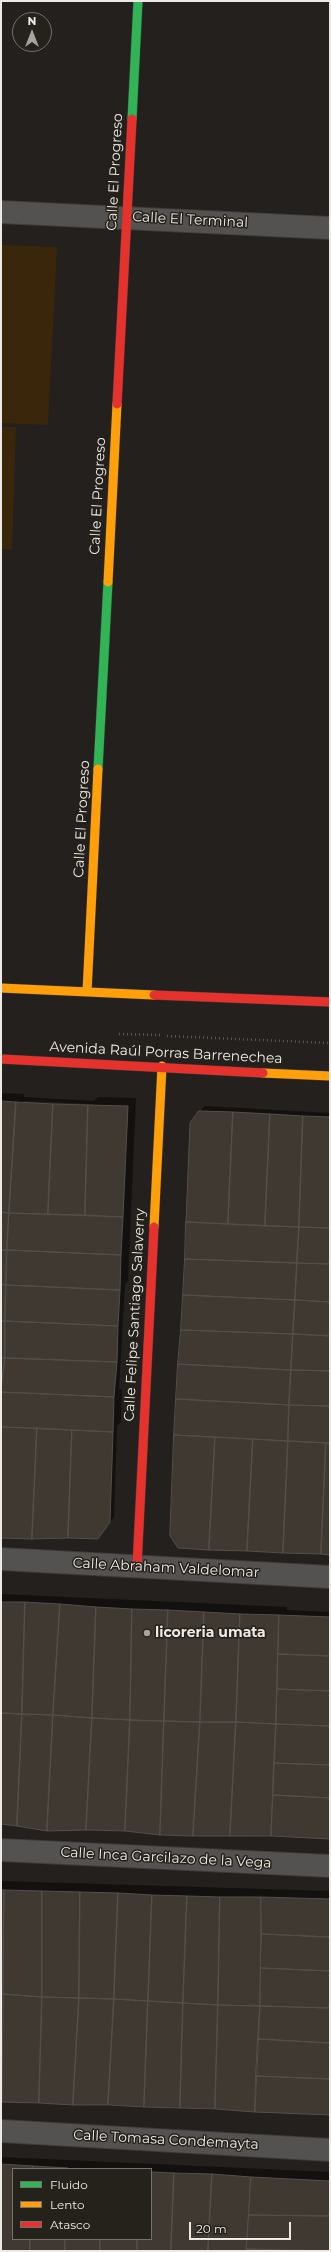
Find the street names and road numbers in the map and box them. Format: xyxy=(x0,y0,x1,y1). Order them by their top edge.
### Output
street label: Calle El Progreso xyxy=(104,113,126,231)
street label: Calle El Terminal xyxy=(132,209,248,231)
street label: Calle El Progreso xyxy=(87,437,109,555)
street label: Calle El Progreso xyxy=(71,760,93,878)
street label: Avenida Raúl Porras Barrenechea xyxy=(49,1039,283,1067)
street label: Calle Felipe Santiago Salaverry xyxy=(121,1208,149,1422)
street label: Calle Abraham Valdelomar xyxy=(72,1555,260,1581)
street label: Calle Inca Garcilazo de la Vega xyxy=(60,1844,272,1872)
street label: Calle Tomasa Condemayta xyxy=(73,2127,259,2153)

